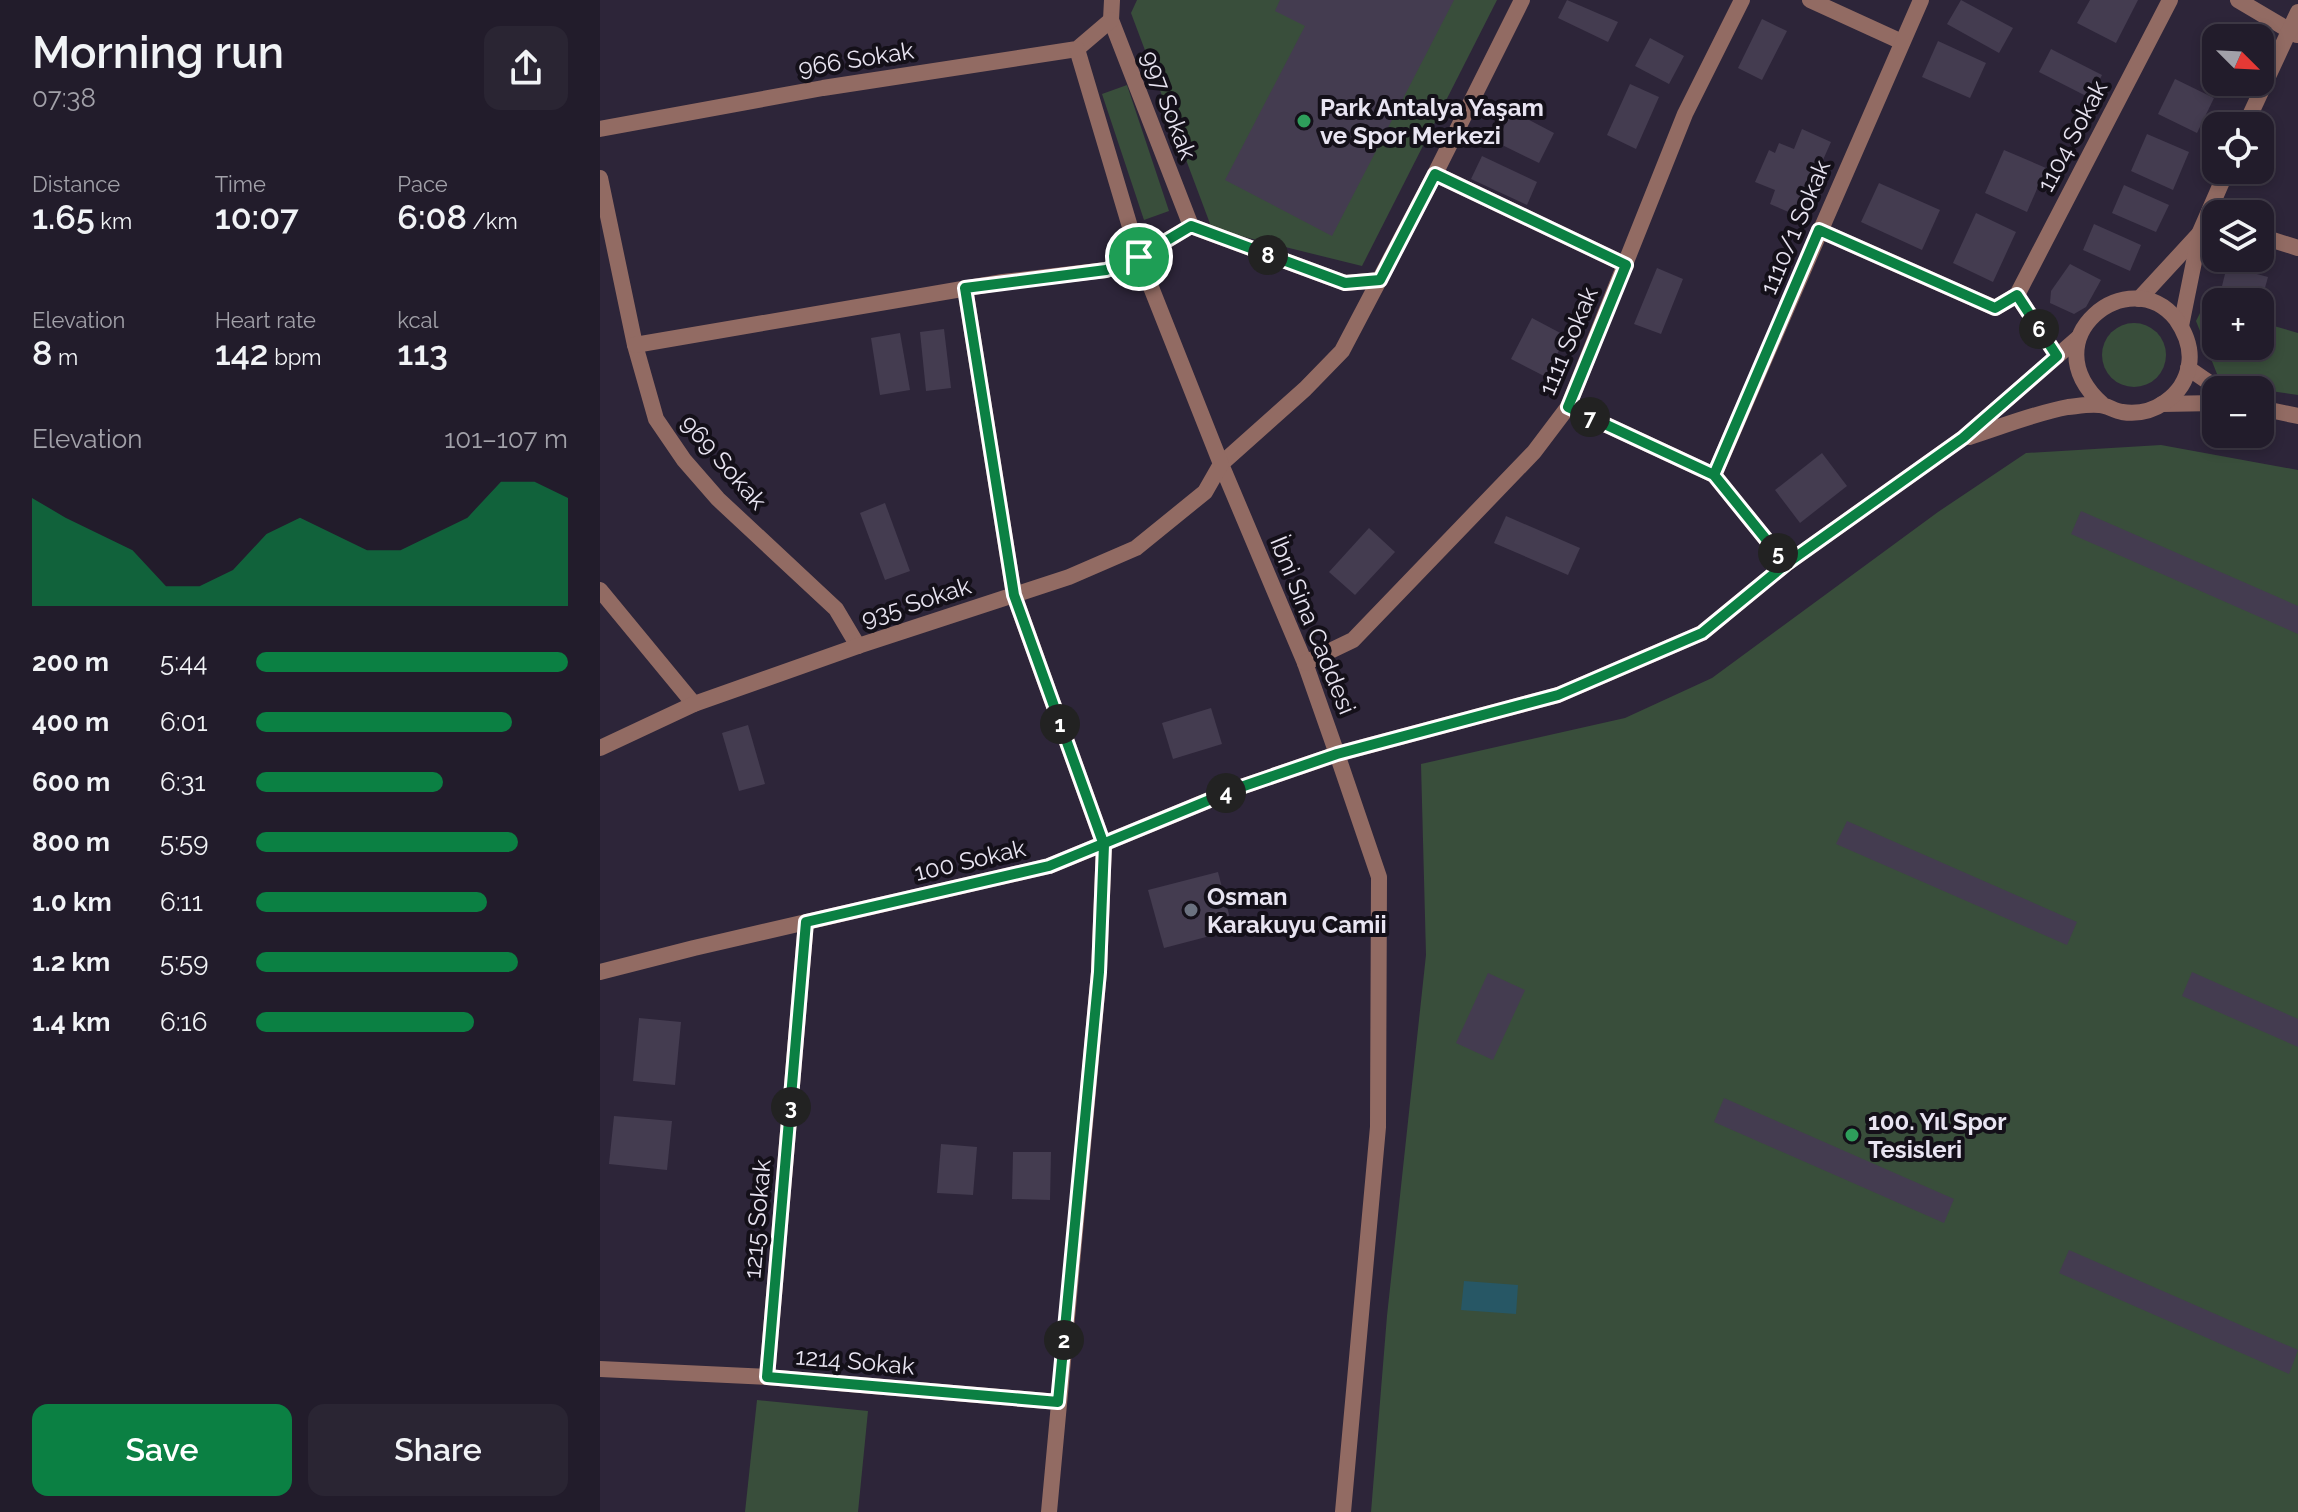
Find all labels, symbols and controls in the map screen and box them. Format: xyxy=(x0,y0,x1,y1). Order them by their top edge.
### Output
north arrow xyxy=(2202,24,2274,96)
map controls xyxy=(2202,24,2274,448)
button: share xyxy=(484,26,568,110)
text: Morning run xyxy=(32,27,284,78)
street label: 966 Sokak xyxy=(796,36,916,82)
street label: 997 Sokak xyxy=(1135,46,1203,164)
street label: 1104 Sokak xyxy=(2031,75,2114,197)
text: 07:38 xyxy=(32,83,96,113)
place label: Park Antalya Yaşam ve Spor Merkezi xyxy=(1320,93,1544,150)
marker: Park Antalya Yaşam ve Spor Merkezi xyxy=(1295,112,1313,130)
button: locate xyxy=(2202,112,2274,184)
street label: 1110/1 Sokak xyxy=(1754,155,1836,299)
text: Distance xyxy=(32,171,120,197)
text: Time xyxy=(215,171,266,197)
text: Pace xyxy=(397,171,448,197)
text: 1.65 xyxy=(32,197,95,237)
text: 10:07 xyxy=(215,197,299,237)
text: 6:08 xyxy=(397,197,467,237)
button: layers xyxy=(2202,200,2274,272)
text: km xyxy=(95,208,132,234)
text: /km xyxy=(467,208,518,234)
pin xyxy=(1105,223,1173,291)
icon: arrive xyxy=(1117,235,1161,279)
pin: 8 xyxy=(1248,235,1288,275)
text: 8 xyxy=(1261,242,1275,268)
street label: 1111 Sokak xyxy=(1532,282,1604,399)
button: + xyxy=(2202,288,2274,360)
text: Elevation xyxy=(32,307,125,333)
text: Heart rate xyxy=(215,307,316,333)
text: kcal xyxy=(397,307,438,333)
pin: 6 xyxy=(2019,309,2059,349)
text: 6 xyxy=(2032,316,2046,342)
text: 8 xyxy=(32,333,52,373)
text: 142 xyxy=(215,333,269,373)
text: 113 xyxy=(397,333,448,373)
text: m xyxy=(52,344,78,370)
text: bpm xyxy=(269,344,322,370)
button: − xyxy=(2202,376,2274,448)
pin: 7 xyxy=(1570,397,1610,437)
text: 7 xyxy=(1584,404,1596,430)
street label: 969 Sokak xyxy=(675,409,773,516)
text: Elevation xyxy=(32,424,142,454)
text: 101–107 m xyxy=(444,424,568,454)
street label: İbni Sina Caddesi xyxy=(1264,532,1362,718)
pin: 5 xyxy=(1758,533,1798,573)
text: 5 xyxy=(1772,540,1784,566)
street label: 935 Sokak xyxy=(858,571,975,633)
text: 200 m xyxy=(32,647,109,677)
text: 5:44 xyxy=(160,647,207,677)
pin: 1 xyxy=(1040,704,1080,744)
text: 400 m xyxy=(32,707,109,737)
text: 6:01 xyxy=(160,707,208,737)
text: 1 xyxy=(1055,711,1065,737)
text: 600 m xyxy=(32,767,110,797)
text: 6:31 xyxy=(160,767,206,797)
pin: 4 xyxy=(1206,773,1246,813)
text: 4 xyxy=(1220,780,1232,806)
text: 800 m xyxy=(32,827,110,857)
text: 5:59 xyxy=(160,827,208,857)
street label: 100 Sokak xyxy=(912,833,1029,887)
place label: Osman Karakuyu Camii xyxy=(1207,882,1387,939)
text: 1.0 km xyxy=(32,887,112,917)
text: 6:11 xyxy=(160,887,203,917)
marker: Osman Karakuyu Camii xyxy=(1182,901,1200,919)
text: 1.2 km xyxy=(32,947,110,977)
text: 5:59 xyxy=(160,947,208,977)
text: 1.4 km xyxy=(32,1007,111,1037)
text: 6:16 xyxy=(160,1007,207,1037)
pin: 3 xyxy=(771,1087,811,1127)
text: 3 xyxy=(785,1094,797,1120)
place label: 100. Yıl Spor Tesisleri xyxy=(1868,1107,2006,1164)
marker: 100. Yıl Spor Tesisleri xyxy=(1843,1126,1861,1144)
street label: 1215 Sokak xyxy=(737,1158,777,1280)
pin: 2 xyxy=(1044,1320,1084,1360)
text: 2 xyxy=(1058,1327,1070,1353)
street label: 1214 Sokak xyxy=(794,1341,916,1381)
button: Save xyxy=(32,1404,292,1496)
button: Share xyxy=(308,1404,568,1496)

